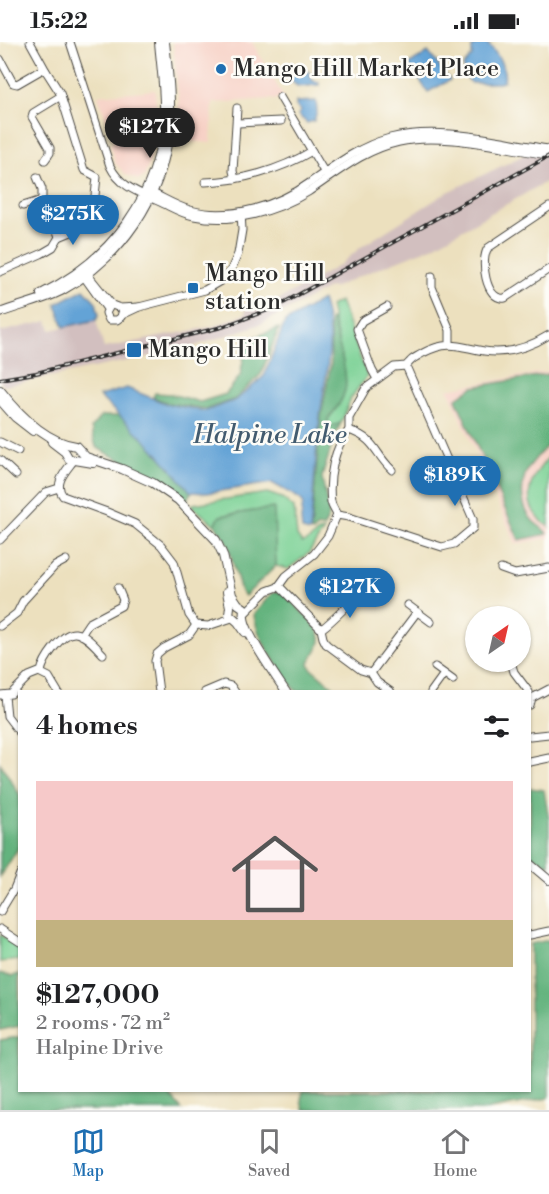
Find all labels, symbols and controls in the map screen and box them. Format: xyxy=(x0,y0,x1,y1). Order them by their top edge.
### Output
text: 15:22 xyxy=(30,8,88,35)
place label: Mango Hill Market Place xyxy=(233,54,499,84)
marker: Mango Hill Market Place xyxy=(214,62,228,76)
pin: $127K xyxy=(108,108,192,159)
text: $127K xyxy=(119,115,181,140)
pin: $275K xyxy=(31,195,115,246)
text: $275K xyxy=(41,202,105,227)
place label: Mango Hill station xyxy=(205,259,325,317)
marker: Mango Hill station xyxy=(186,281,200,295)
place label: Mango Hill xyxy=(148,335,268,365)
marker: Mango Hill xyxy=(125,341,143,359)
water label: Halpine Lake xyxy=(192,419,347,451)
pin: $189K xyxy=(413,456,497,507)
text: $189K xyxy=(424,463,486,488)
pin: $127K xyxy=(308,568,392,619)
text: $127K xyxy=(319,575,381,600)
north arrow xyxy=(465,606,531,672)
map controls xyxy=(465,606,531,672)
text: 4 homes xyxy=(36,710,138,742)
icon: filters xyxy=(480,710,513,743)
icon: home xyxy=(221,820,329,928)
text: $127,000 xyxy=(36,979,159,1011)
text: 2 rooms · 72 m² xyxy=(36,1011,170,1036)
text: Halpine Drive xyxy=(36,1036,163,1061)
tab: Map xyxy=(72,1125,105,1181)
tab: Saved xyxy=(248,1125,290,1181)
tab: Home xyxy=(433,1125,477,1181)

